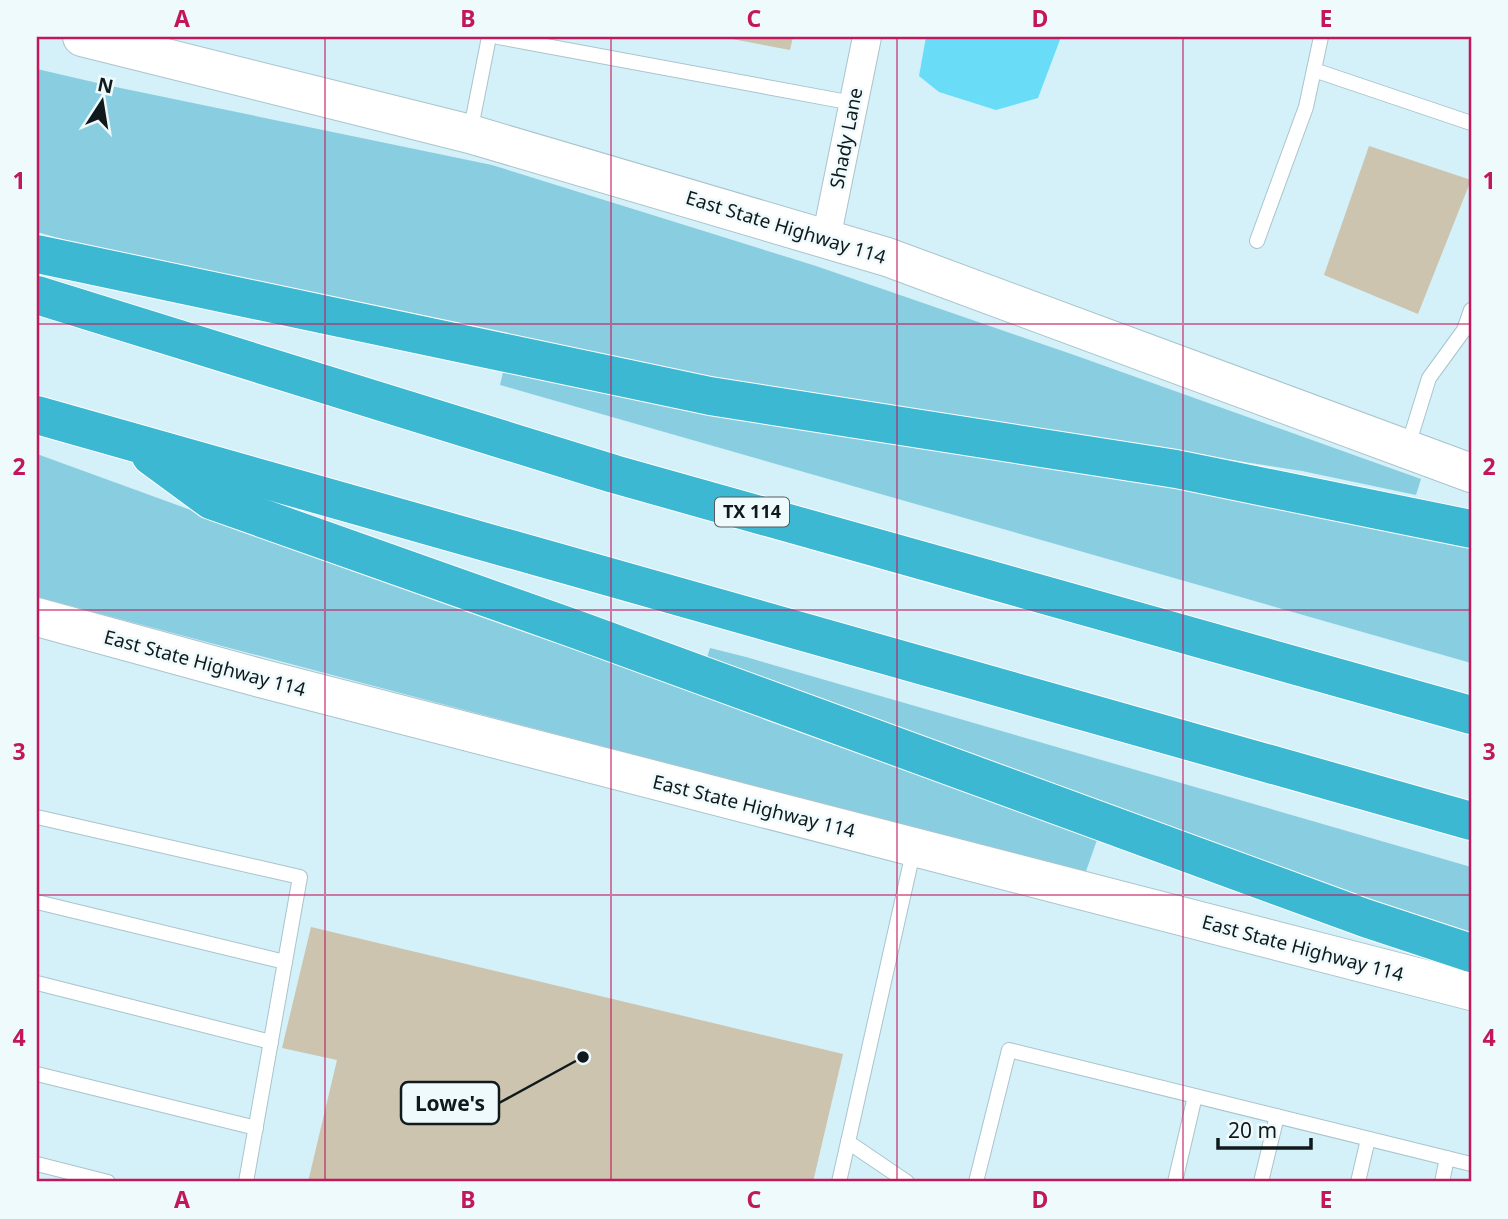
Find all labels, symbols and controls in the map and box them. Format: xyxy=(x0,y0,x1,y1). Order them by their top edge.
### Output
text: A xyxy=(174,2,190,34)
text: B xyxy=(460,2,476,34)
text: C xyxy=(747,2,762,34)
text: D xyxy=(1032,2,1048,34)
text: E xyxy=(1320,2,1332,34)
north arrow xyxy=(66,66,136,136)
text: N xyxy=(95,71,116,100)
street label: Shady Lane xyxy=(823,85,869,191)
text: 1 xyxy=(12,164,26,196)
text: 1 xyxy=(1482,164,1496,196)
street label: East State Highway 114 xyxy=(683,184,889,270)
text: 2 xyxy=(12,450,26,482)
text: 2 xyxy=(1482,450,1496,482)
road number: TX 114 xyxy=(715,498,789,526)
street label: East State Highway 114 xyxy=(101,624,309,702)
text: 3 xyxy=(12,735,26,767)
text: 3 xyxy=(1482,735,1496,767)
street label: East State Highway 114 xyxy=(650,768,858,844)
street label: East State Highway 114 xyxy=(1199,909,1407,987)
text: 4 xyxy=(12,1021,26,1053)
text: 4 xyxy=(1482,1021,1496,1053)
callout: Lowe's xyxy=(401,1082,499,1124)
text: Lowe's xyxy=(415,1089,485,1117)
scale bar xyxy=(1218,1107,1310,1151)
text: 20 m xyxy=(1228,1116,1277,1144)
text: A xyxy=(174,1183,190,1215)
text: B xyxy=(460,1183,476,1215)
text: C xyxy=(747,1183,762,1215)
text: D xyxy=(1032,1183,1048,1215)
text: E xyxy=(1320,1183,1332,1215)

